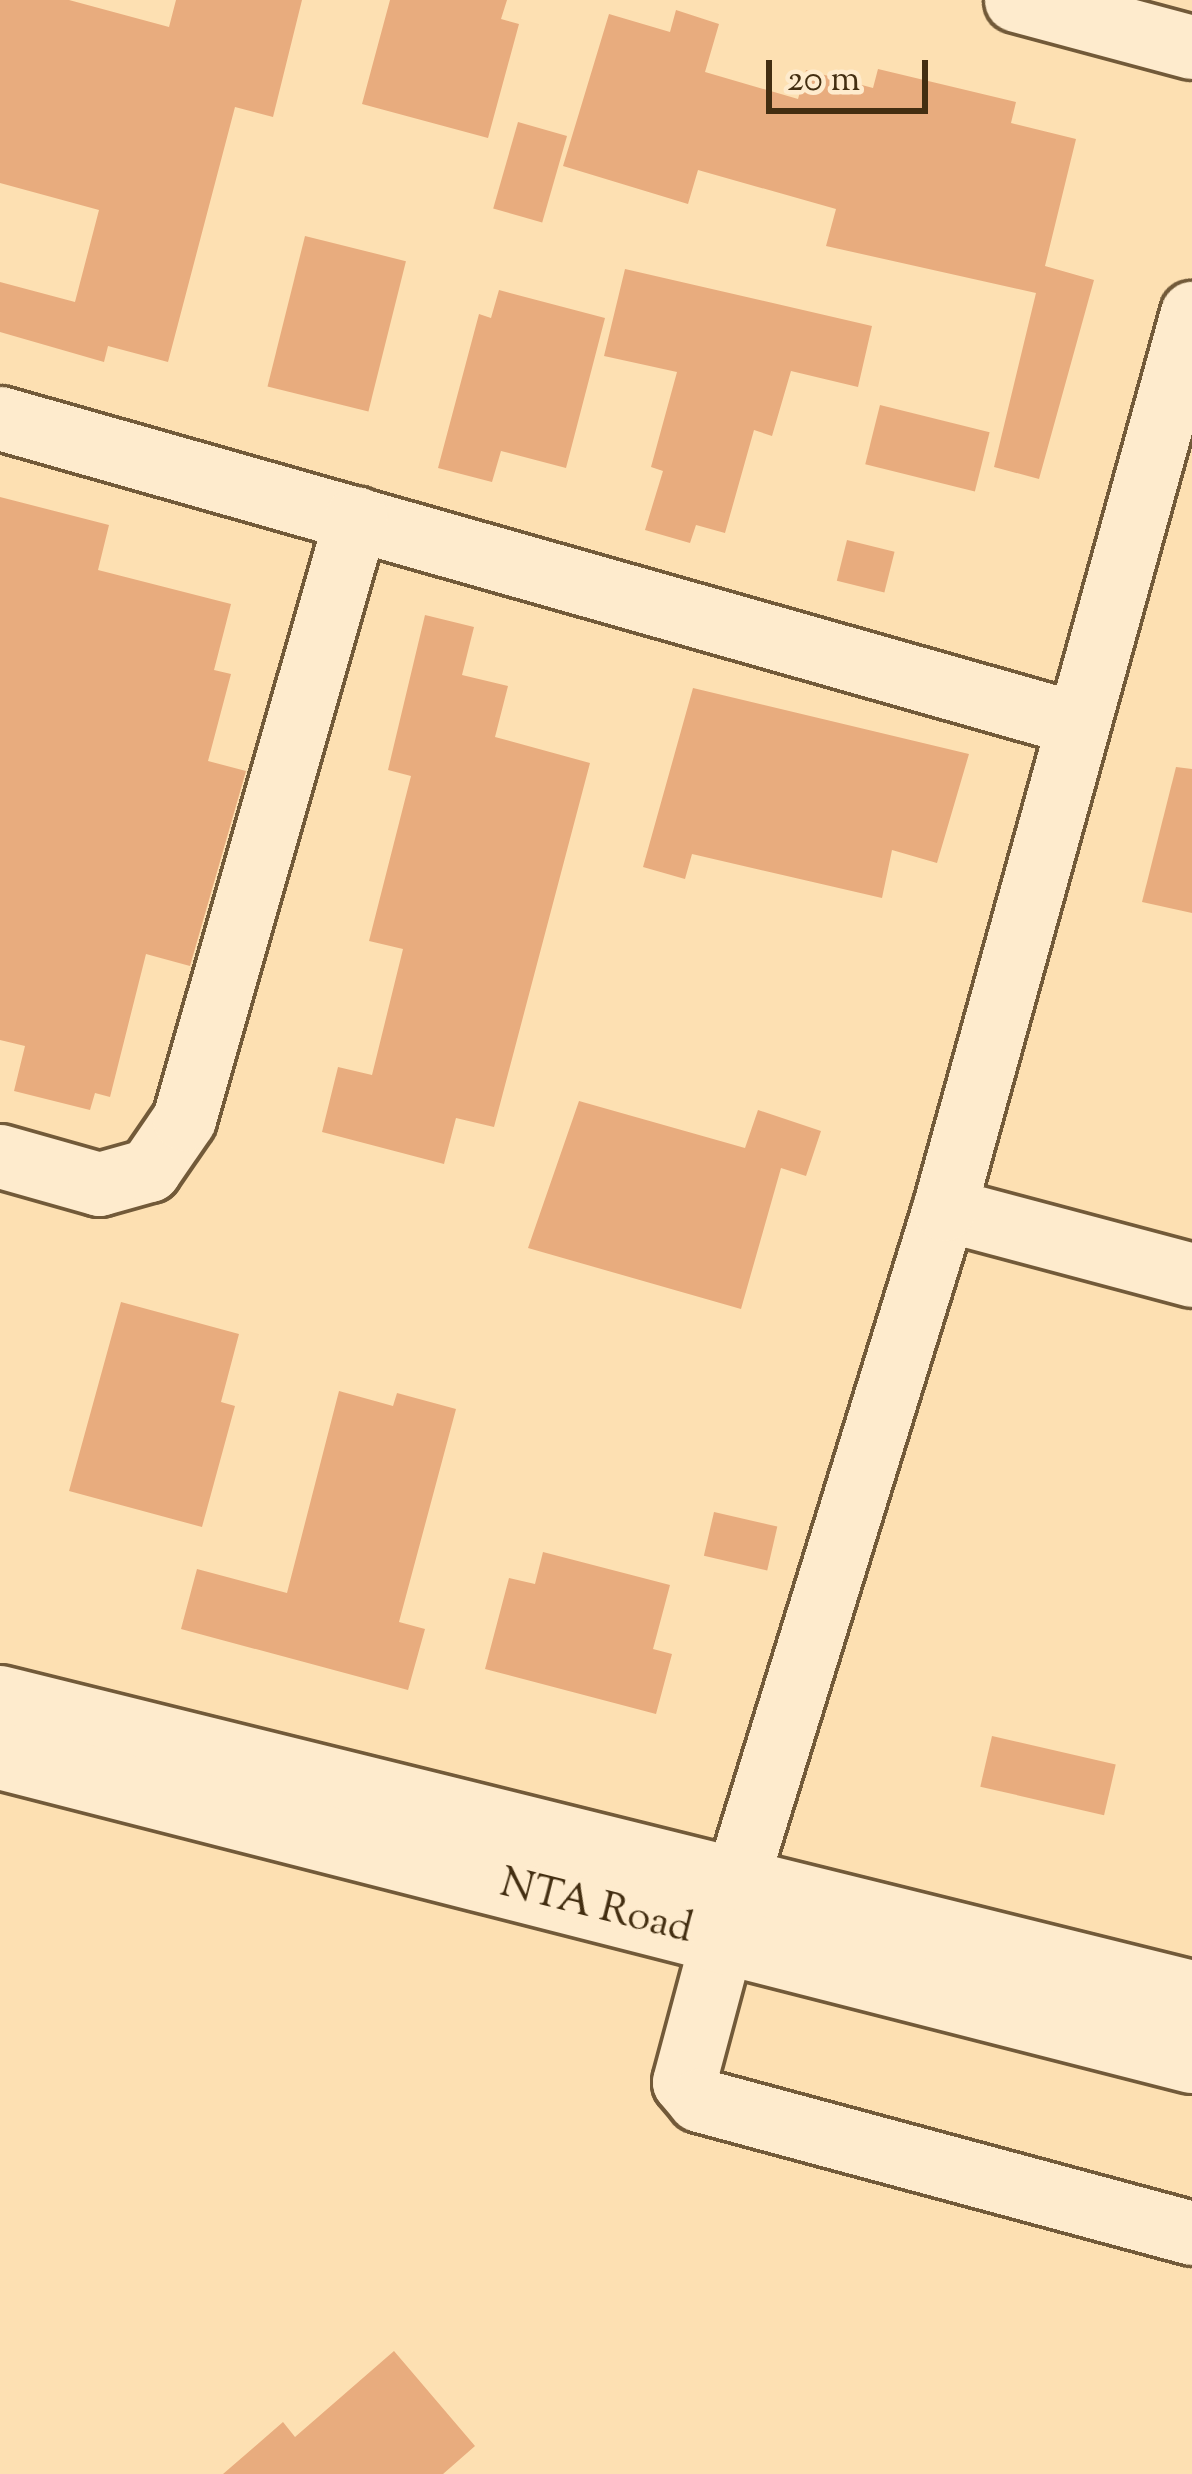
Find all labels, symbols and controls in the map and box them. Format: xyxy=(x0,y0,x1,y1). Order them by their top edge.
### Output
scale bar xyxy=(772,36,934,110)
text: 20 m xyxy=(787,55,860,107)
street label: NTA Road xyxy=(494,1860,698,1956)

